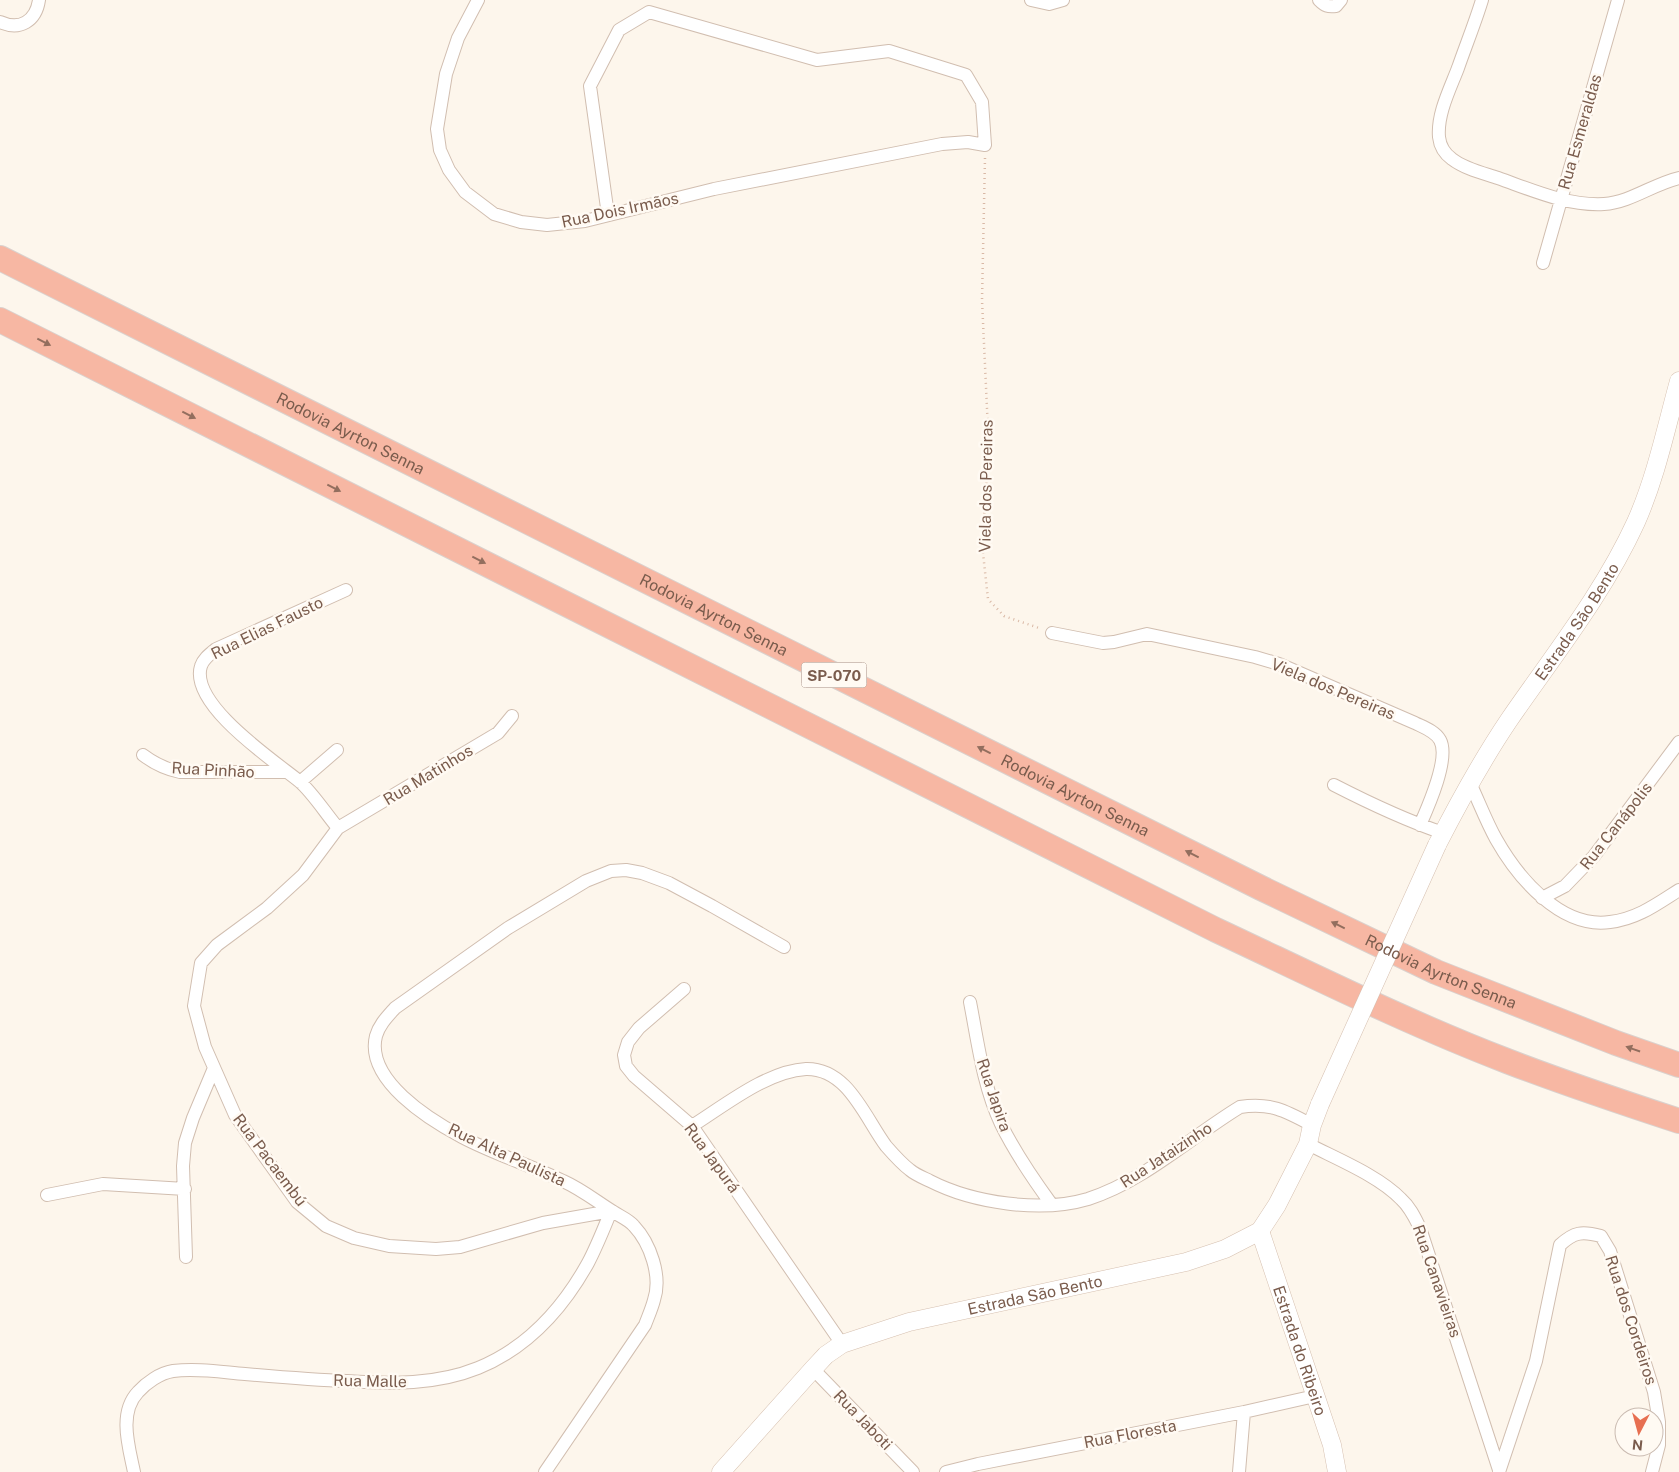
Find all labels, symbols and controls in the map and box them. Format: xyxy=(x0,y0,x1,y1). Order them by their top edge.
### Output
street label: Rua Esmeraldas xyxy=(1554,72,1606,192)
street label: Rua Dois Irmãos xyxy=(560,188,680,232)
one-way arrow xyxy=(36,338,51,346)
street label: Rodovia Ayrton Senna xyxy=(273,388,428,478)
one-way arrow xyxy=(182,411,196,419)
street label: Viela dos Pereiras xyxy=(975,419,997,553)
one-way arrow xyxy=(327,484,341,492)
one-way arrow xyxy=(472,557,486,565)
street label: Estrada São Bento xyxy=(1531,559,1623,684)
street label: Rodovia Ayrton Senna xyxy=(637,570,791,660)
street label: Rua Elias Fausto xyxy=(208,593,326,663)
street label: Viela dos Pereiras xyxy=(1268,654,1398,724)
road number: SP-070 xyxy=(802,662,866,688)
street label: Rua Matinhos xyxy=(380,741,476,809)
one-way arrow xyxy=(977,746,991,754)
street label: Rodovia Ayrton Senna xyxy=(998,750,1153,840)
street label: Rua Pinhão xyxy=(171,758,255,782)
street label: Rua Canápolis xyxy=(1576,778,1656,874)
one-way arrow xyxy=(1185,850,1199,858)
one-way arrow xyxy=(1331,921,1345,929)
street label: Rodovia Ayrton Senna xyxy=(1362,930,1519,1012)
one-way arrow xyxy=(1625,1045,1640,1053)
street label: Rua Japira xyxy=(973,1056,1015,1134)
street label: Rua Pacaembú xyxy=(229,1110,311,1210)
street label: Rua Jataizinho xyxy=(1117,1118,1215,1192)
street label: Rua Japurá xyxy=(680,1119,744,1197)
street label: Rua Alta Paulista xyxy=(445,1120,569,1190)
street label: Rua Canavieiras xyxy=(1409,1222,1465,1340)
street label: Rua dos Cordeiros xyxy=(1601,1253,1661,1387)
street label: Estrada São Bento xyxy=(966,1271,1104,1319)
street label: Estrada do Ribeiro xyxy=(1269,1283,1331,1418)
street label: Rua Malle xyxy=(333,1371,407,1391)
street label: Rua Jaboti xyxy=(830,1386,896,1454)
north arrow xyxy=(1614,1407,1664,1457)
street label: Rua Floresta xyxy=(1082,1416,1178,1452)
text: N xyxy=(1631,1436,1644,1453)

